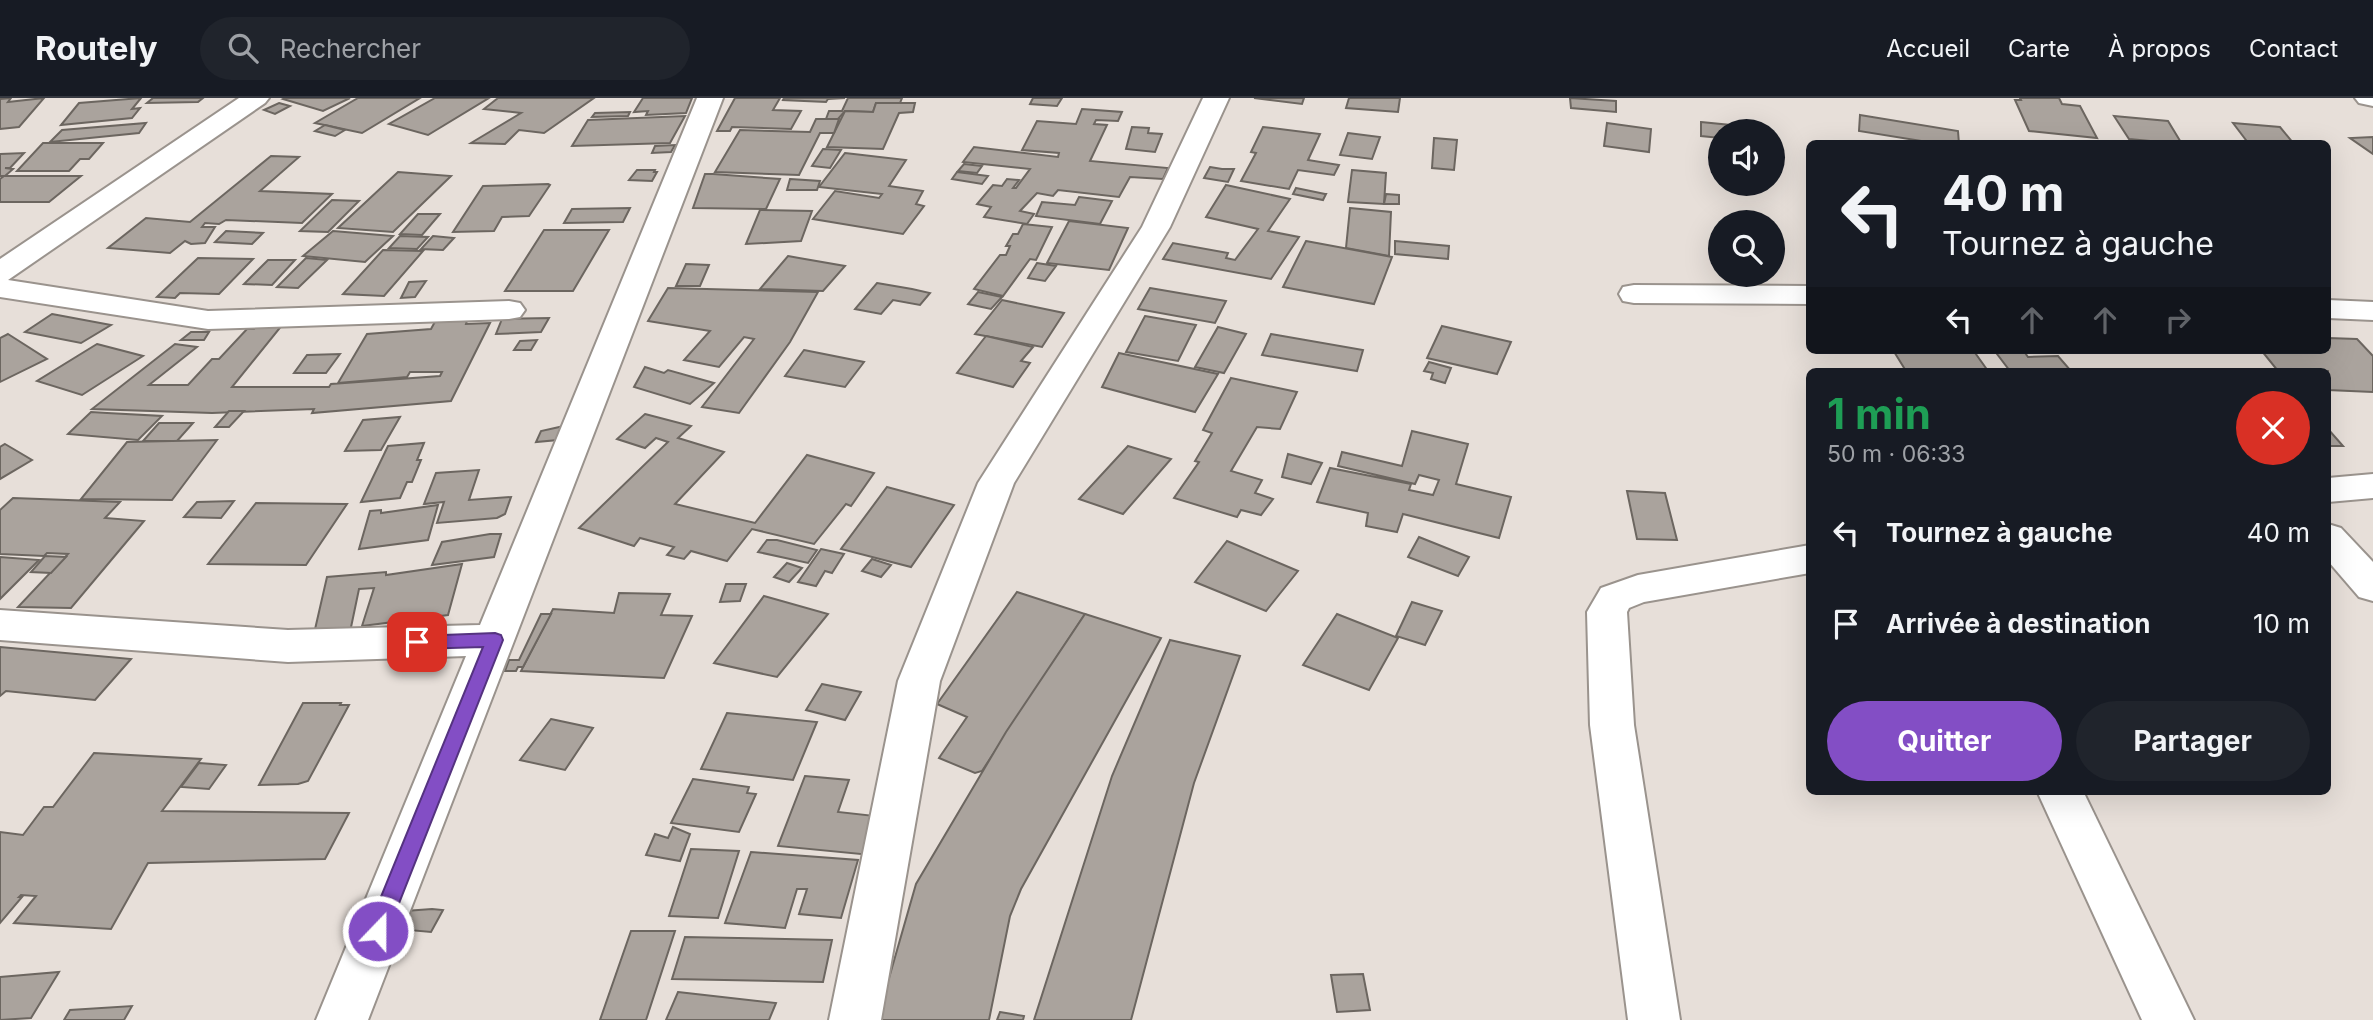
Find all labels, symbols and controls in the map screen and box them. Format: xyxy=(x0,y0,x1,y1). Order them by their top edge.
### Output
search box xyxy=(200,17,690,80)
text: Routely xyxy=(35,28,158,68)
icon: search xyxy=(224,29,262,67)
text: Rechercher xyxy=(280,33,421,64)
text: Accueil xyxy=(1886,34,1970,63)
text: Carte xyxy=(2008,34,2070,63)
text: À propos xyxy=(2108,34,2211,63)
text: Contact xyxy=(2249,34,2338,63)
map controls xyxy=(1708,119,1785,287)
button: sound xyxy=(1708,119,1785,196)
text: 40 m xyxy=(1942,164,2065,223)
icon: left xyxy=(1827,168,1918,259)
button: search xyxy=(1708,210,1785,287)
text: Tournez à gauche xyxy=(1942,224,2214,263)
icon: left xyxy=(1940,301,1978,339)
icon: ahead xyxy=(2013,301,2051,339)
icon: ahead xyxy=(2086,301,2124,339)
icon: right xyxy=(2159,301,2197,339)
text: 1 min xyxy=(1827,388,1931,439)
button: close xyxy=(2236,391,2310,465)
text: 50 m · 06:33 xyxy=(1827,440,1965,468)
icon: left xyxy=(1827,514,1865,552)
text: Tournez à gauche xyxy=(1886,517,2112,548)
text: 40 m xyxy=(2247,517,2310,548)
icon: arrive xyxy=(1827,605,1865,643)
text: Arrivée à destination xyxy=(1886,608,2151,639)
text: 10 m xyxy=(2253,608,2310,639)
pin xyxy=(387,612,447,672)
icon: arrive xyxy=(398,623,436,661)
button: Quitter xyxy=(1827,701,2062,781)
button: Partager xyxy=(2076,701,2310,781)
position arrow xyxy=(341,894,415,968)

